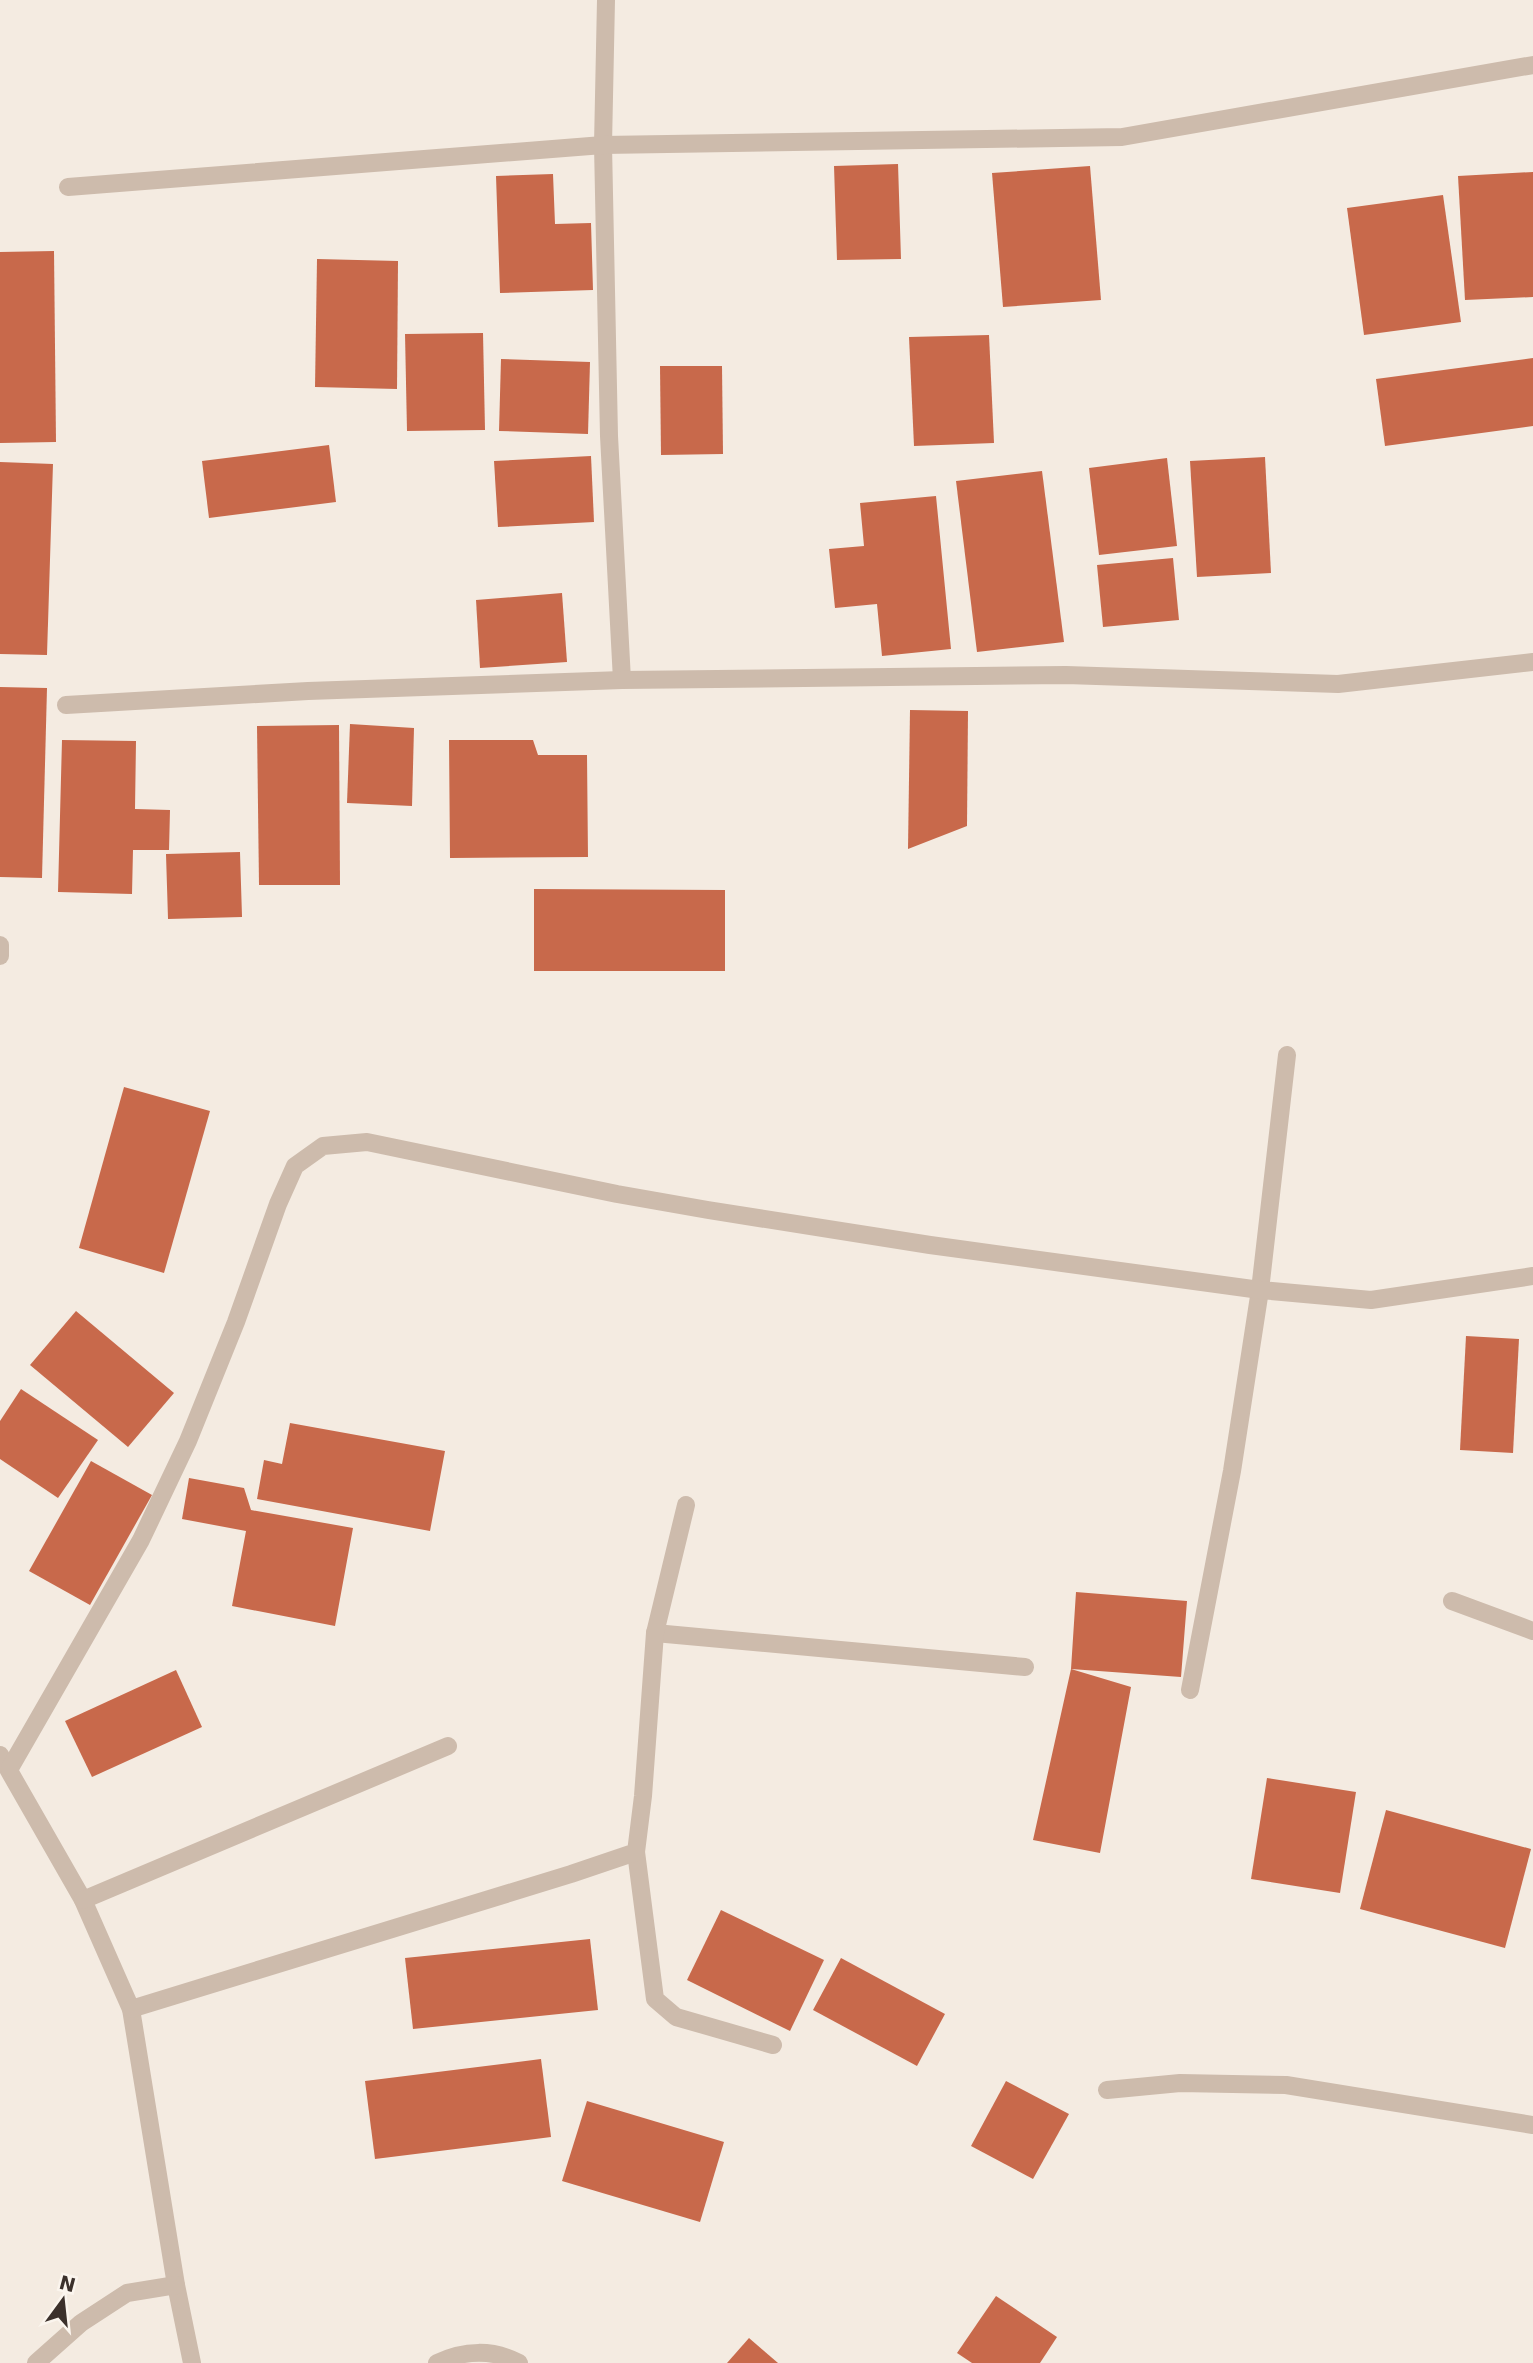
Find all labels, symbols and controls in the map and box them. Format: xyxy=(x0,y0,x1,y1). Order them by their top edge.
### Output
north arrow xyxy=(28,2265,98,2335)
text: N xyxy=(57,2271,78,2296)

